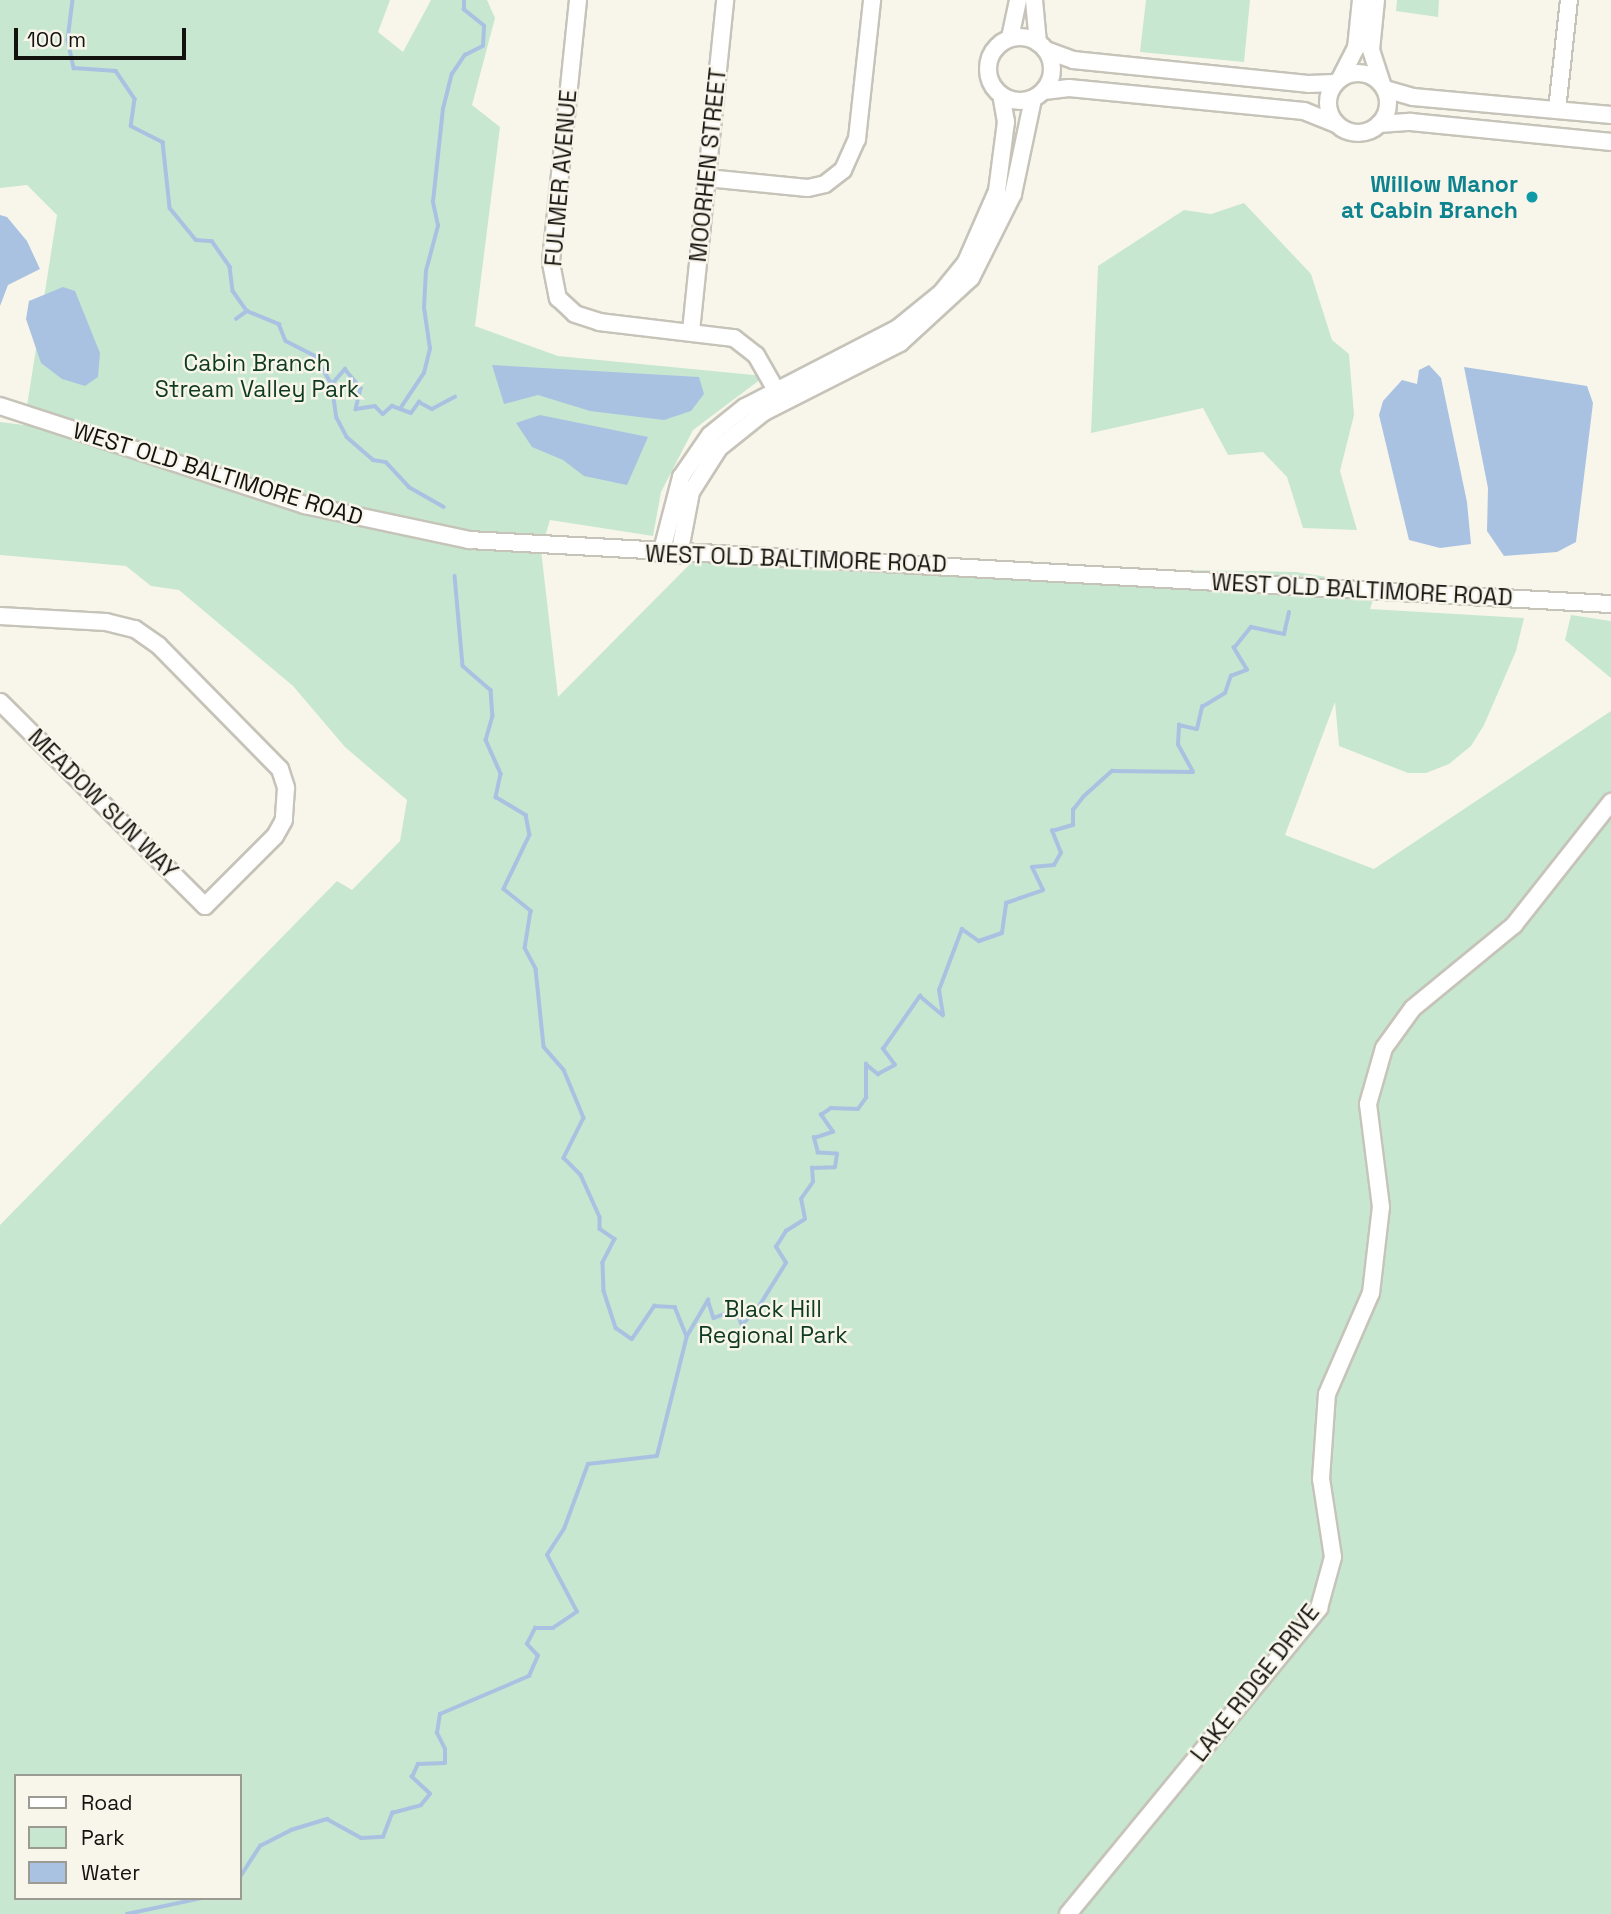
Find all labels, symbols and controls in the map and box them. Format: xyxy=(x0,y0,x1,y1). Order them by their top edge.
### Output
scale bar xyxy=(18,14,189,58)
text: 100 m xyxy=(27,26,86,53)
street label: MOORHEN STREET xyxy=(684,66,732,264)
street label: FULMER AVENUE xyxy=(540,88,582,268)
place label: Willow Manor at Cabin Branch xyxy=(1341,170,1518,224)
marker: Willow Manor at Cabin Branch xyxy=(1524,189,1540,205)
park label: Cabin Branch Stream Valley Park xyxy=(155,349,359,403)
street label: WEST OLD BALTIMORE ROAD xyxy=(69,417,367,531)
street label: WEST OLD BALTIMORE ROAD xyxy=(644,540,948,578)
street label: WEST OLD BALTIMORE ROAD xyxy=(1210,568,1514,612)
street label: MEADOW SUN WAY xyxy=(22,723,184,885)
park label: Black Hill Regional Park xyxy=(698,1295,848,1349)
street label: LAKE RIDGE DRIVE xyxy=(1185,1599,1325,1767)
legend xyxy=(14,1774,242,1900)
text: Road xyxy=(81,1789,133,1816)
text: Park xyxy=(81,1824,125,1851)
text: Water xyxy=(81,1859,140,1886)

